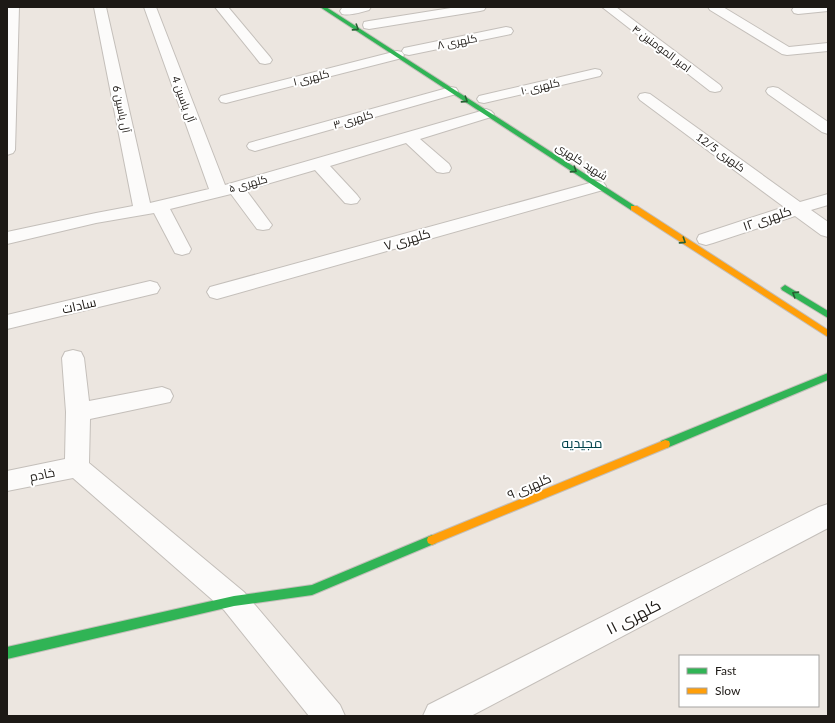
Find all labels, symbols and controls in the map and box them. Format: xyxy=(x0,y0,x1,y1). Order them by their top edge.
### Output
street label: امیر المومنین ۴ xyxy=(629,22,694,75)
one-way arrow xyxy=(352,24,359,31)
street label: کلهری ۸ xyxy=(436,31,478,52)
street label: کلهری ۱ xyxy=(292,66,331,89)
street label: آل یاسین 4 xyxy=(169,74,198,124)
street label: کلهری ۱۰ xyxy=(519,75,561,98)
street label: آل یاسین 6 xyxy=(110,84,133,134)
one-way arrow xyxy=(461,95,468,103)
street label: کلهری ۳ xyxy=(332,107,375,132)
street label: کلهری 12/5 xyxy=(693,130,748,175)
street label: شهید کلهری xyxy=(553,139,610,183)
one-way arrow xyxy=(570,166,577,173)
street label: کلهری ۵ xyxy=(227,172,269,195)
street label: کلهری ۱۲ xyxy=(741,202,793,234)
street label: کلهری ۷ xyxy=(382,225,432,253)
one-way arrow xyxy=(679,236,686,243)
one-way arrow xyxy=(792,292,799,299)
street label: سادات xyxy=(60,293,98,317)
district label: مجیدیه xyxy=(562,434,602,451)
street label: خادم xyxy=(28,464,57,486)
street label: کلهری ۹ xyxy=(505,470,553,502)
street label: کلهری ۱۱ xyxy=(603,594,664,640)
legend xyxy=(679,655,819,707)
text: Fast xyxy=(715,663,737,678)
text: Slow xyxy=(715,683,741,698)

